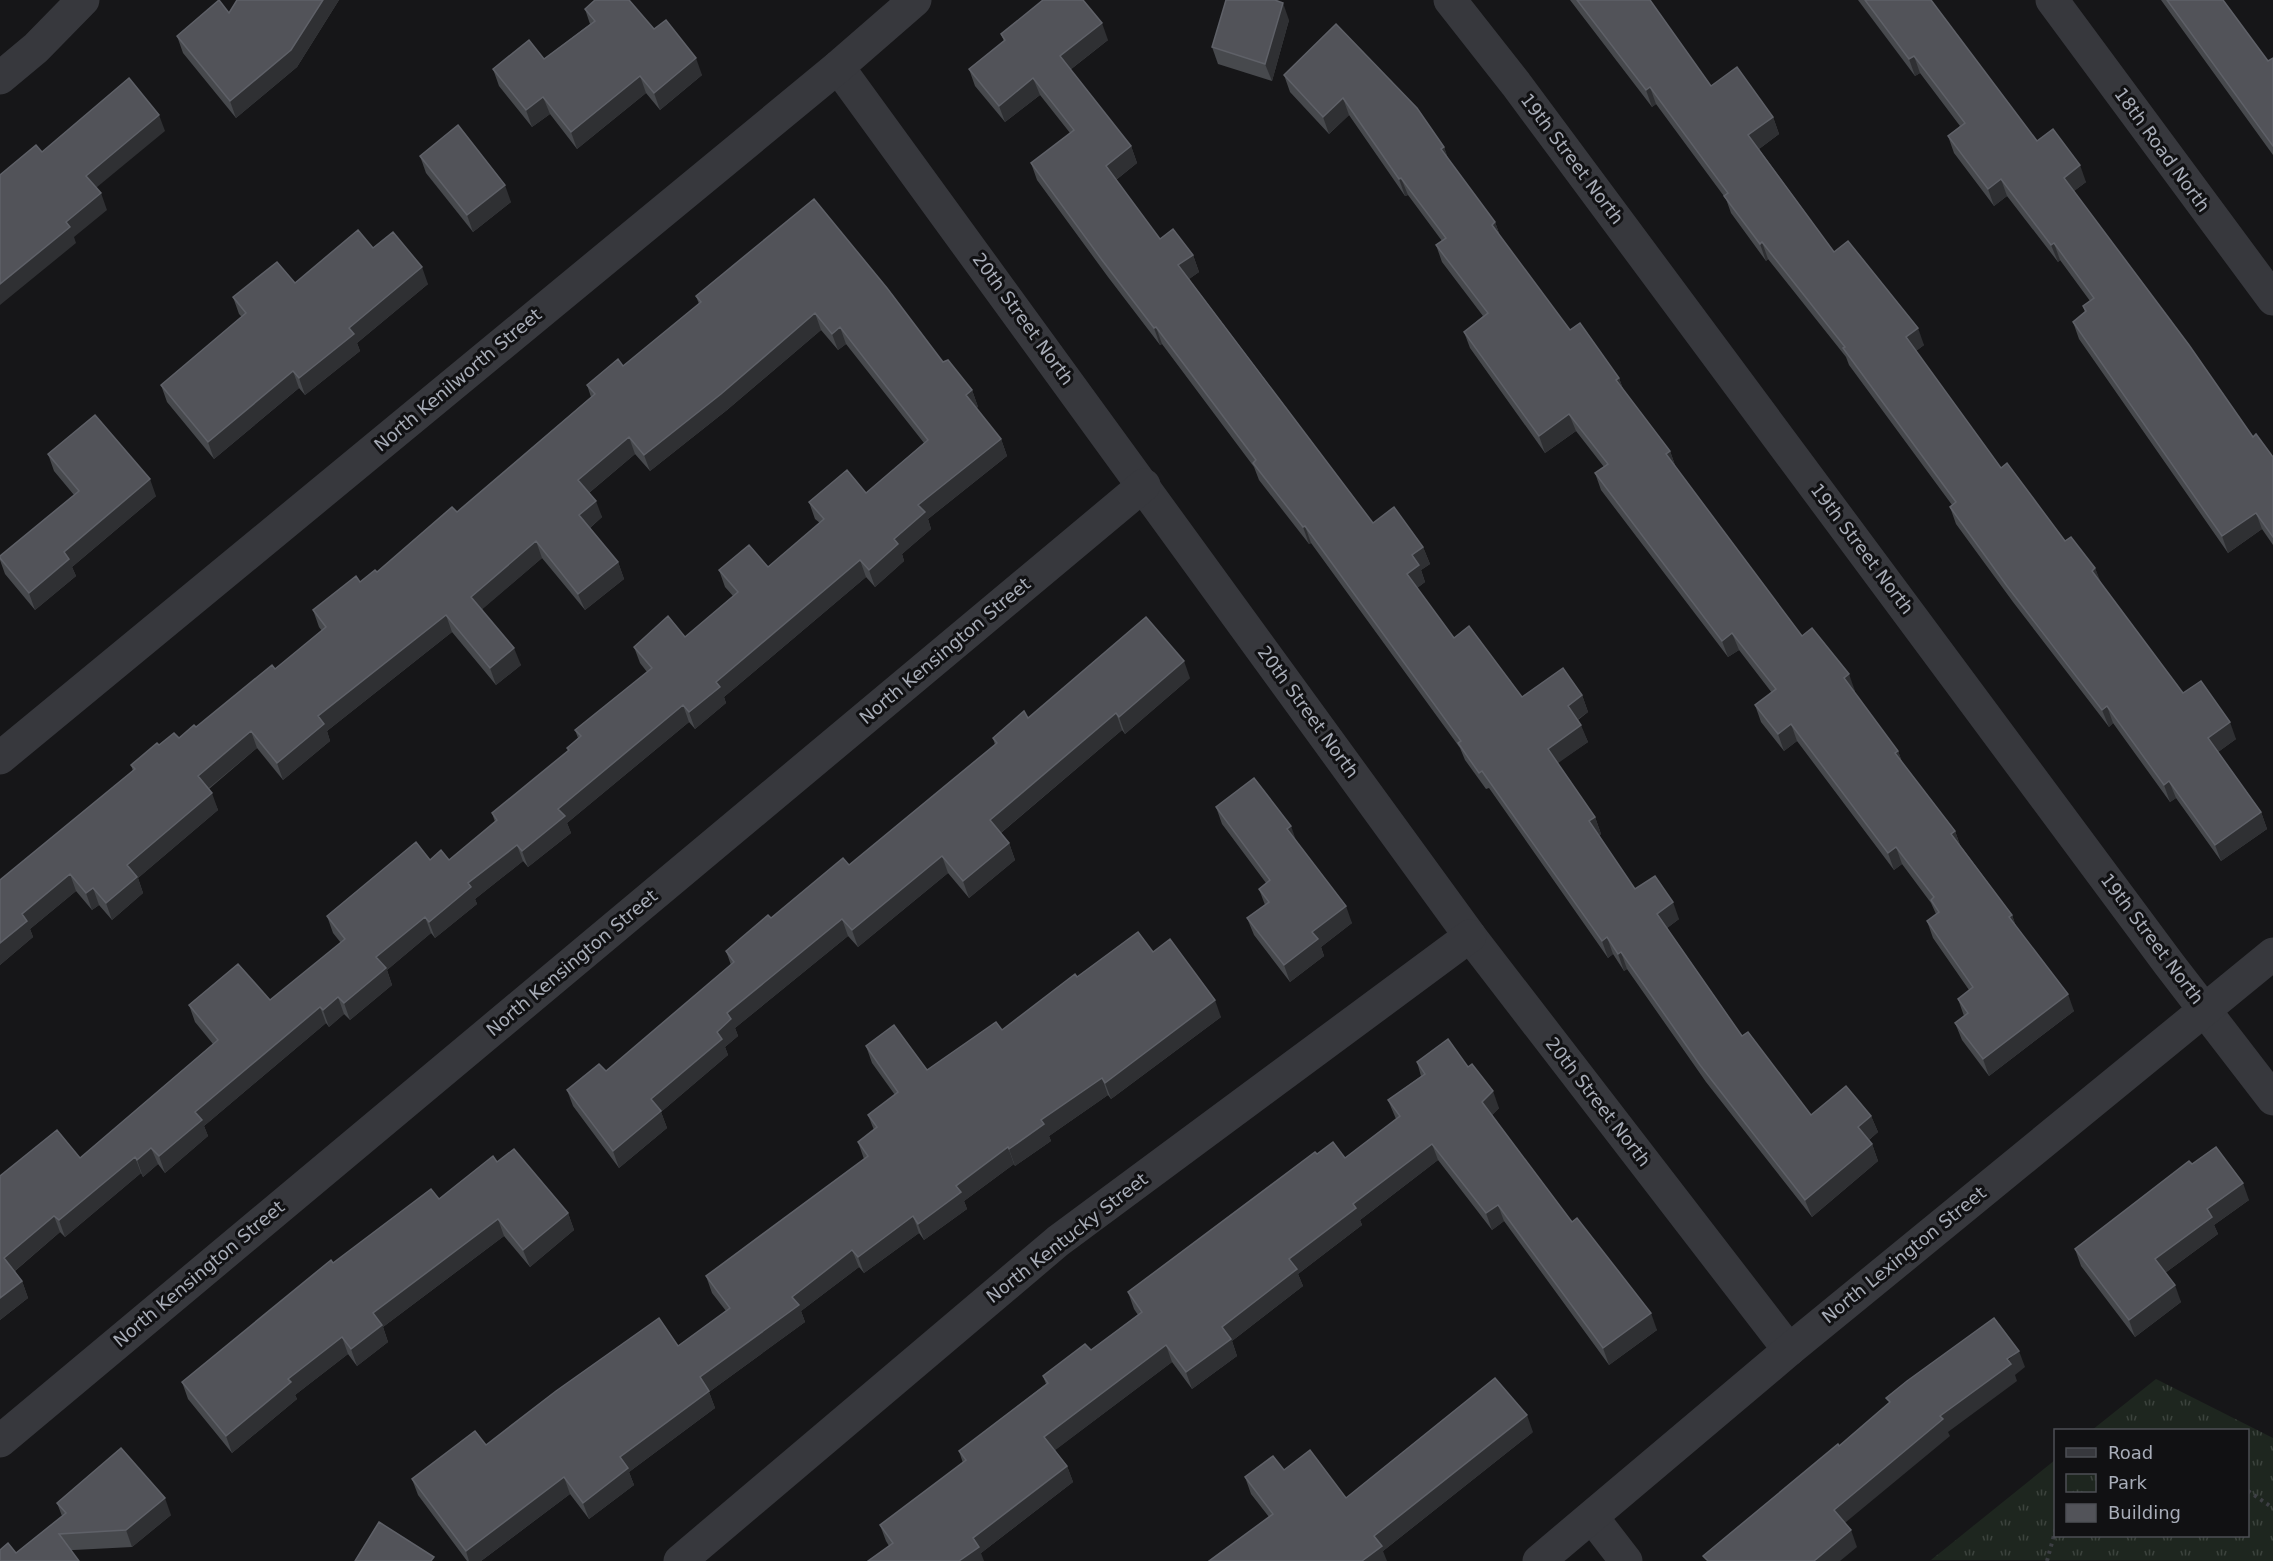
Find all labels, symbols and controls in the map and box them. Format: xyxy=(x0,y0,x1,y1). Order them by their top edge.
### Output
street label: 18th Road North xyxy=(2110,84,2214,216)
street label: 19th Street North xyxy=(1517,89,1628,228)
street label: 20th Street North xyxy=(969,249,1078,389)
street label: North Kenilworth Street xyxy=(370,304,545,456)
street label: 19th Street North xyxy=(1807,479,1918,618)
street label: North Kensington Street xyxy=(855,573,1034,728)
street label: 20th Street North xyxy=(1254,642,1363,782)
street label: 19th Street North xyxy=(2097,869,2208,1008)
street label: North Kensington Street xyxy=(482,885,661,1040)
street label: 20th Street North xyxy=(1542,1033,1655,1170)
street label: North Kentucky Street xyxy=(982,1168,1151,1307)
street label: North Lexington Street xyxy=(1817,1182,1990,1327)
street label: North Kensington Street xyxy=(109,1196,288,1351)
legend xyxy=(2054,1429,2249,1537)
text: Road xyxy=(2108,1442,2153,1463)
text: Park xyxy=(2108,1472,2147,1493)
text: Building xyxy=(2108,1502,2181,1523)

